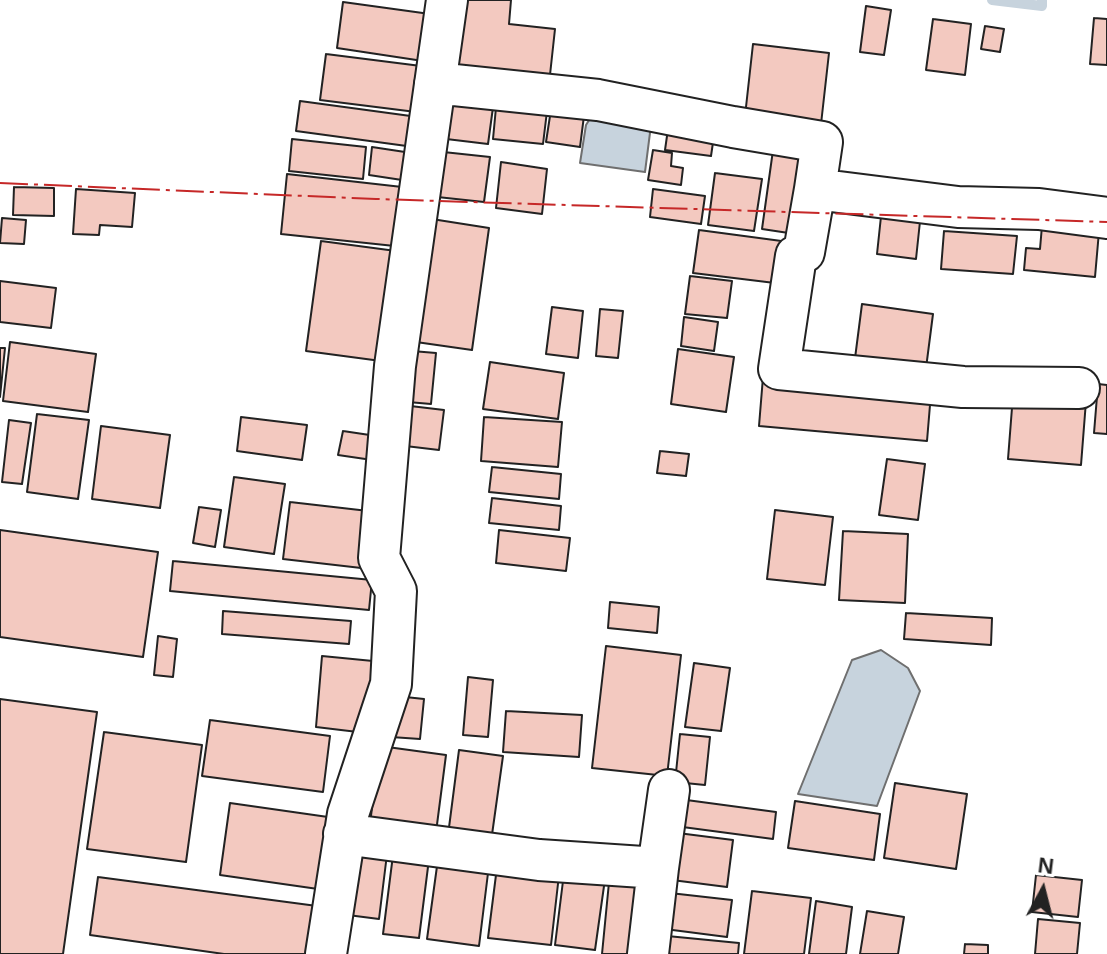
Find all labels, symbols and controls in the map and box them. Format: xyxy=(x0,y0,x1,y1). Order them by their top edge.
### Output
north arrow xyxy=(1003,850,1083,930)
text: N xyxy=(1037,852,1055,879)

